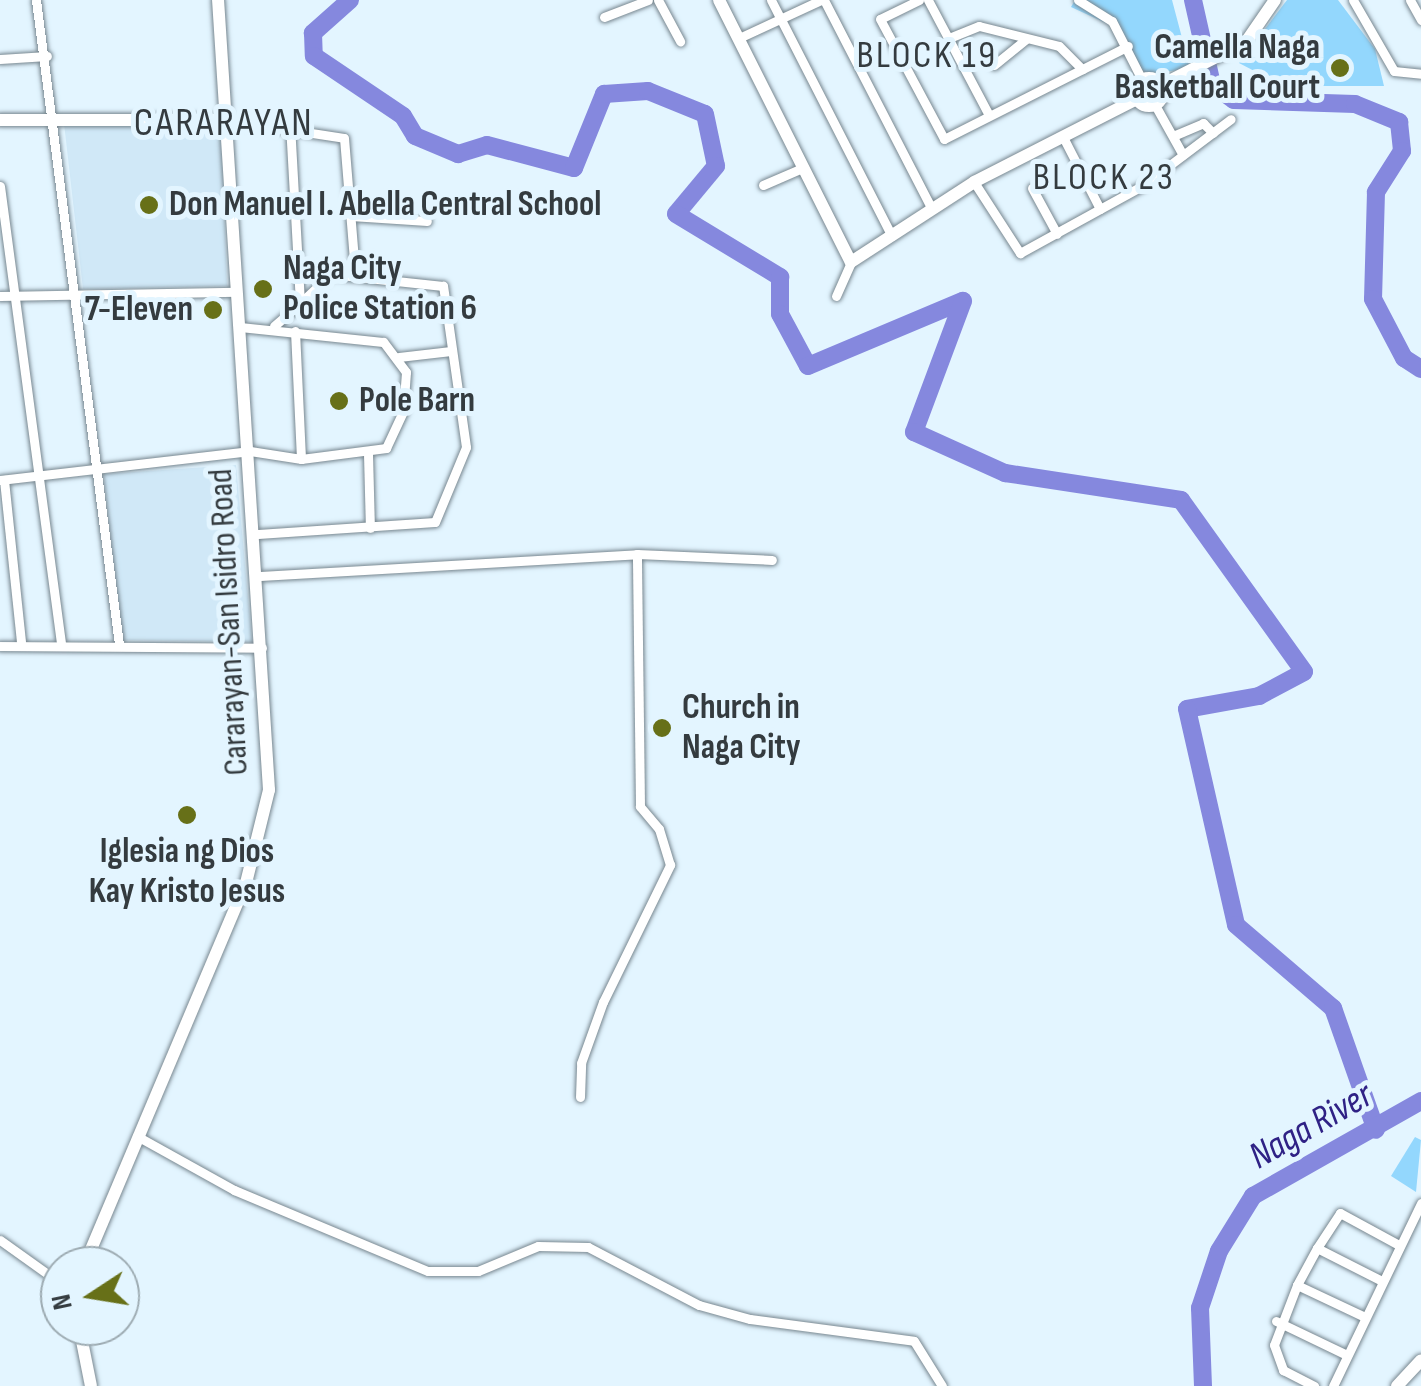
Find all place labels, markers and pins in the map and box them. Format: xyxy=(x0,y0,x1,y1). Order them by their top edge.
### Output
place label: Camella Naga Basketball Court xyxy=(1115,27,1320,109)
marker: Camella Naga Basketball Court xyxy=(1329,57,1351,79)
place label: Don Manuel I. Abella Central School xyxy=(169,184,601,226)
marker: Don Manuel I. Abella Central School xyxy=(138,194,160,216)
place label: Naga City Police Station 6 xyxy=(283,248,477,330)
marker: Naga City Police Station 6 xyxy=(252,278,274,300)
place label: 7-Eleven xyxy=(84,289,193,331)
marker: 7-Eleven xyxy=(202,299,224,321)
place label: Pole Barn xyxy=(359,380,475,422)
marker: Pole Barn xyxy=(328,390,350,412)
place label: Church in Naga City xyxy=(682,687,801,769)
marker: Church in Naga City xyxy=(651,717,673,739)
marker: Iglesia ng Dios Kay Kristo Jesus xyxy=(176,804,198,826)
place label: Iglesia ng Dios Kay Kristo Jesus xyxy=(89,831,285,913)

